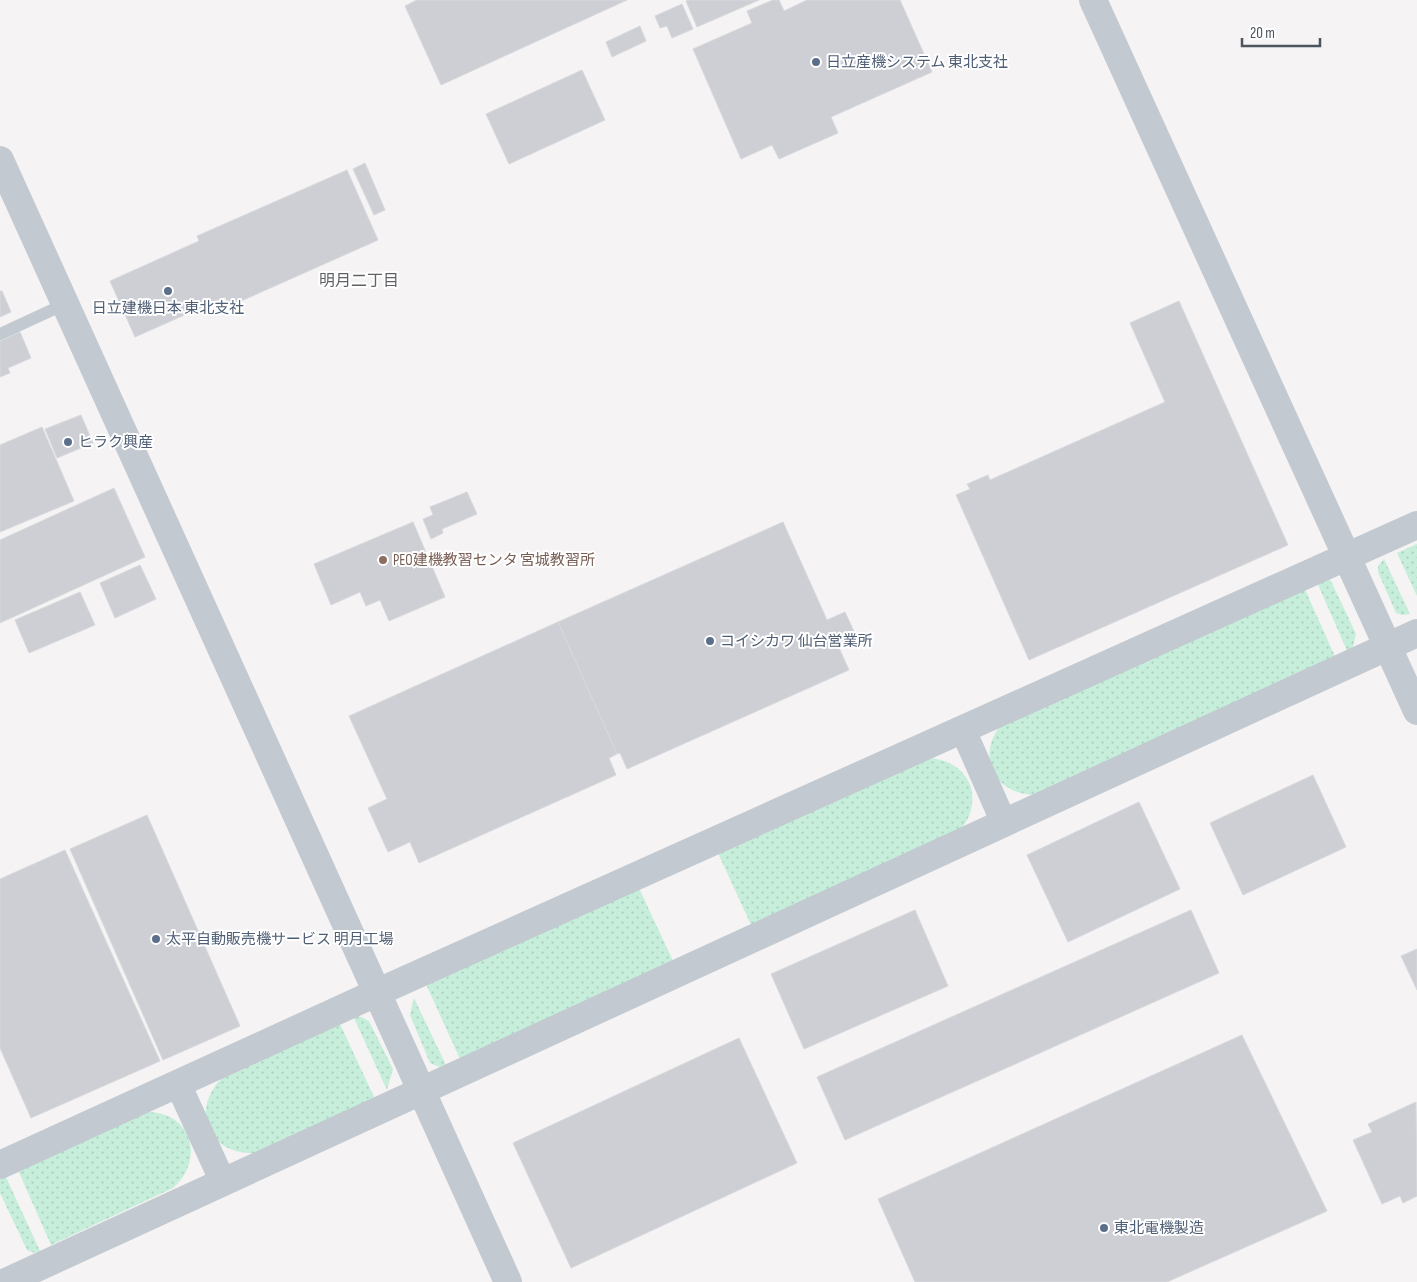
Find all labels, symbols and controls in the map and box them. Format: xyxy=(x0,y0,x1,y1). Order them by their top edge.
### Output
scale bar xyxy=(1242,15,1320,47)
text: 20 m xyxy=(1250,24,1275,43)
place label: 日立産機システム 東北支社 xyxy=(826,53,1008,72)
marker: 日立産機システム 東北支社 xyxy=(810,56,822,68)
district label: 明月二丁目 xyxy=(319,272,399,291)
marker: 日立建機日本 東北支社 xyxy=(162,285,174,297)
place label: 日立建機日本 東北支社 xyxy=(92,299,244,318)
place label: ヒラク興産 xyxy=(78,433,153,452)
marker: ヒラク興産 xyxy=(62,436,74,448)
place label: PEO建機教習センタ 宮城教習所 xyxy=(393,551,595,570)
marker: PEO建機教習センタ 宮城教習所 xyxy=(377,554,389,566)
place label: コイシカワ 仙台営業所 xyxy=(720,632,872,651)
marker: コイシカワ 仙台営業所 xyxy=(704,635,716,647)
place label: 太平自動販売機サービス 明月工場 xyxy=(166,930,393,949)
marker: 太平自動販売機サービス 明月工場 xyxy=(150,933,162,945)
place label: 東北電機製造 xyxy=(1114,1219,1204,1238)
marker: 東北電機製造 xyxy=(1098,1222,1110,1234)

